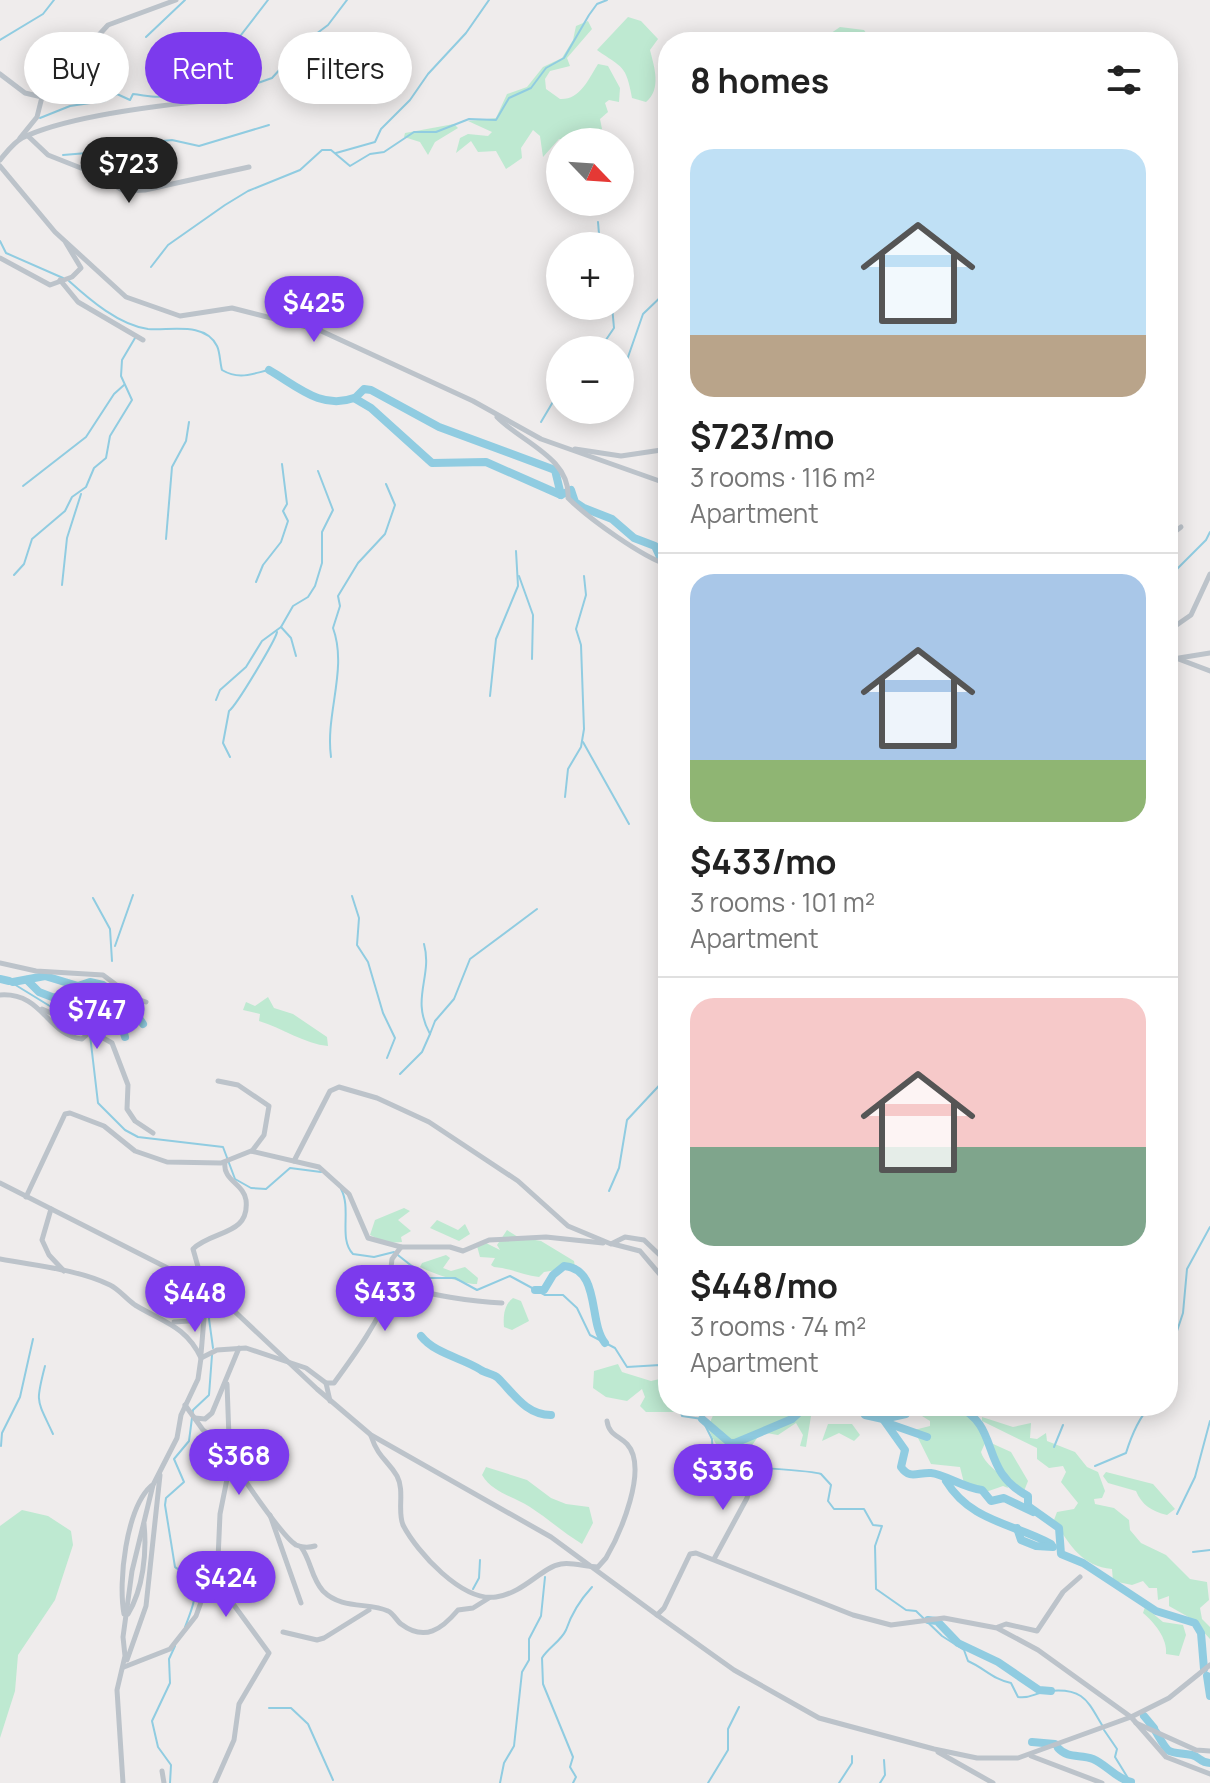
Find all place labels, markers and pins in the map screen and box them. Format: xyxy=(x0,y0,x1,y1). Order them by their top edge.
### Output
pin: $723 xyxy=(82,137,176,205)
pin: $425 xyxy=(267,276,361,344)
pin: $747 xyxy=(50,983,144,1051)
pin: $433 xyxy=(338,1265,432,1333)
pin: $448 xyxy=(148,1266,242,1334)
pin: $368 xyxy=(192,1429,286,1497)
pin: $336 xyxy=(676,1444,770,1512)
pin: $424 xyxy=(179,1551,273,1619)

